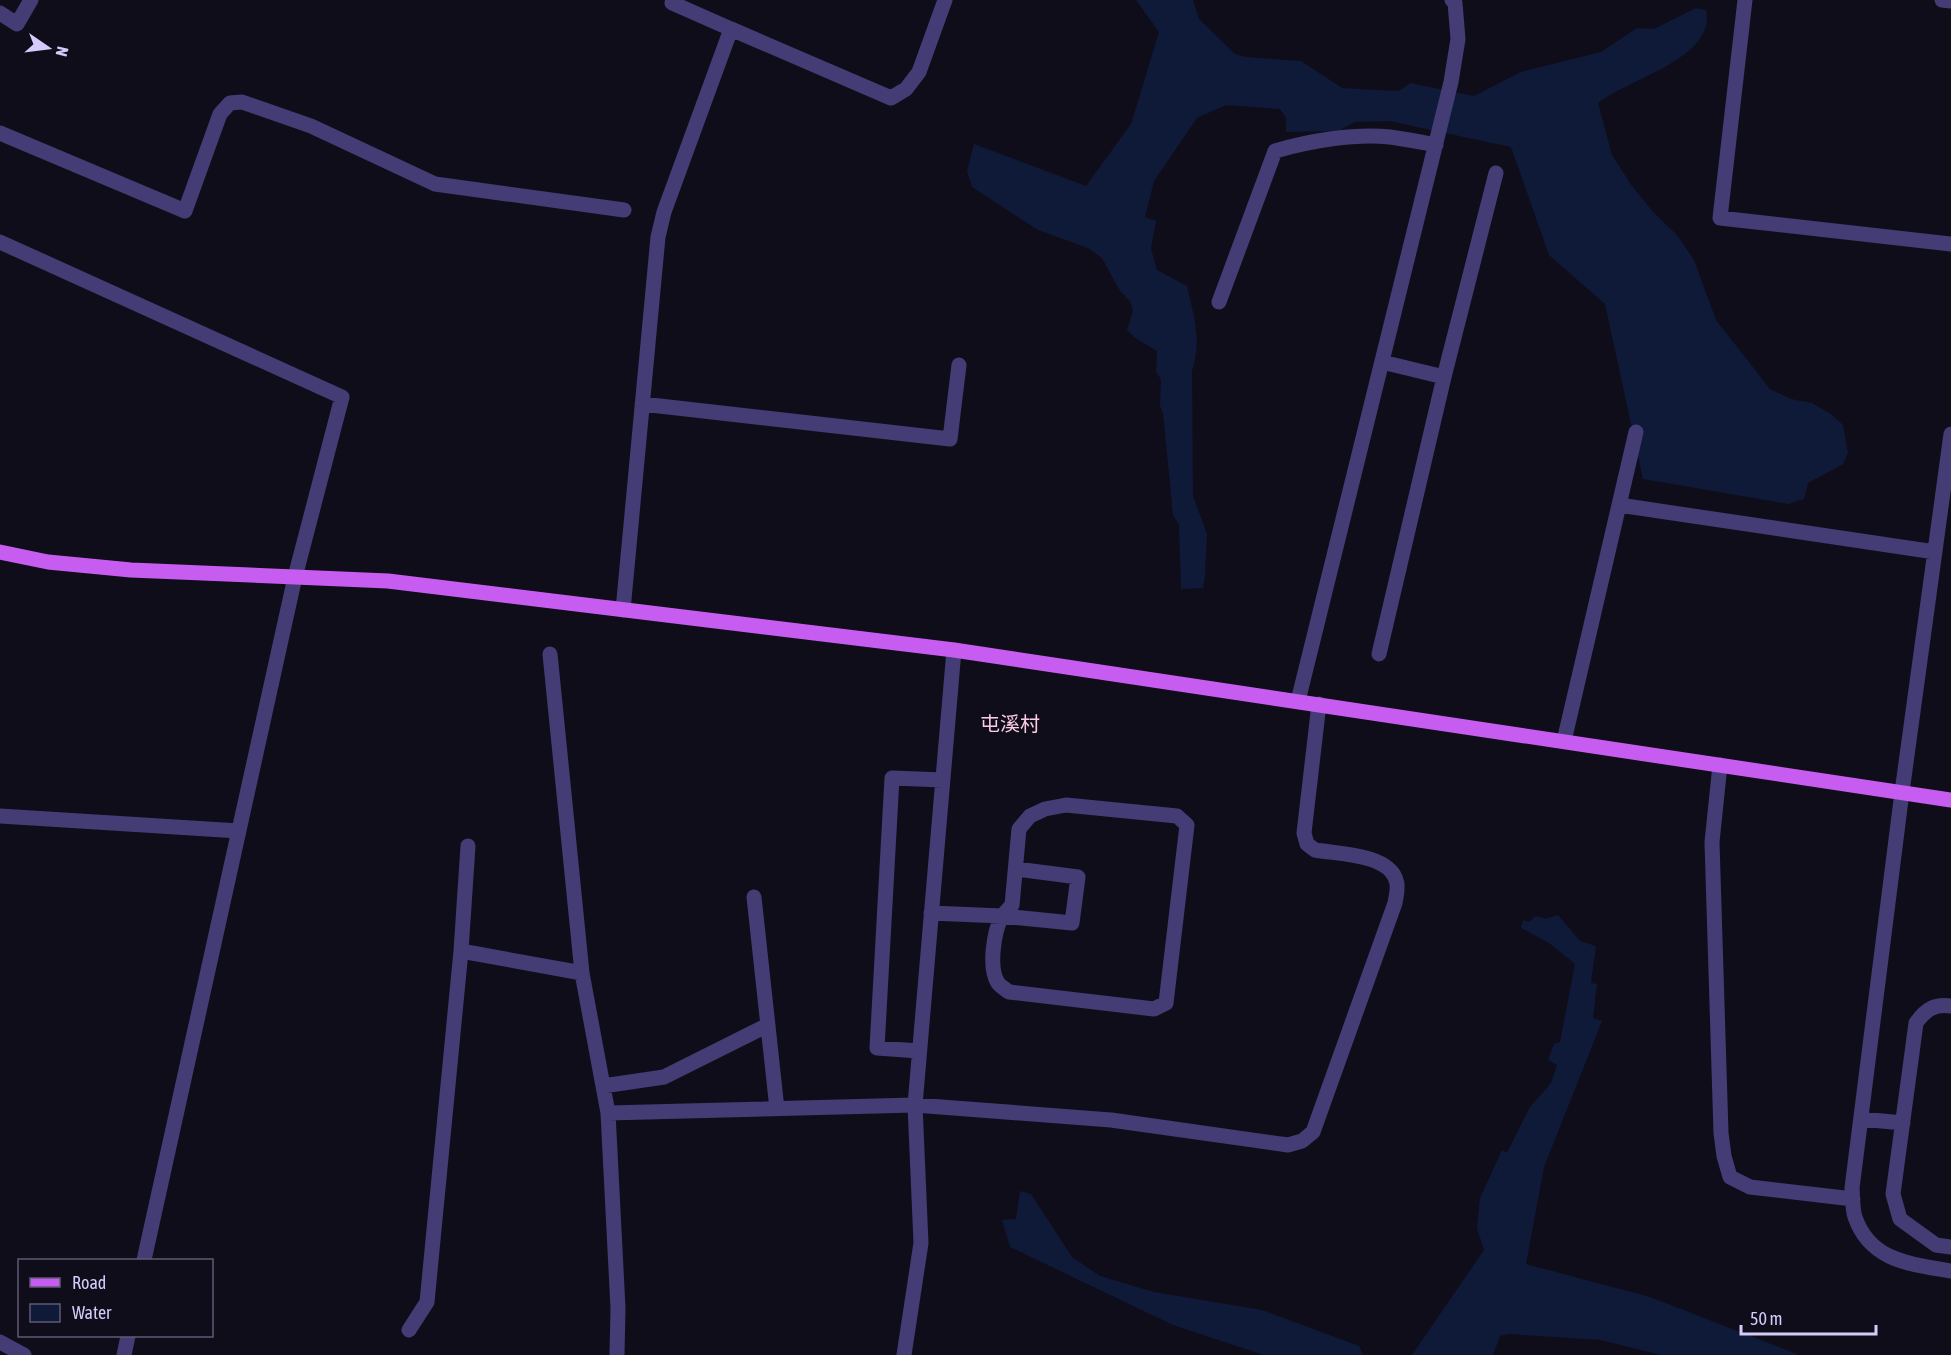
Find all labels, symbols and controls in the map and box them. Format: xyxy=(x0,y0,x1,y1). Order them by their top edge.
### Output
north arrow xyxy=(18,18,78,78)
text: N xyxy=(53,45,72,58)
district label: 屯溪村 xyxy=(980,712,1040,735)
legend xyxy=(18,1259,213,1337)
text: Road xyxy=(72,1272,106,1293)
scale bar xyxy=(1741,1298,1876,1336)
text: Water xyxy=(72,1302,112,1323)
text: 50 m xyxy=(1750,1308,1782,1329)

